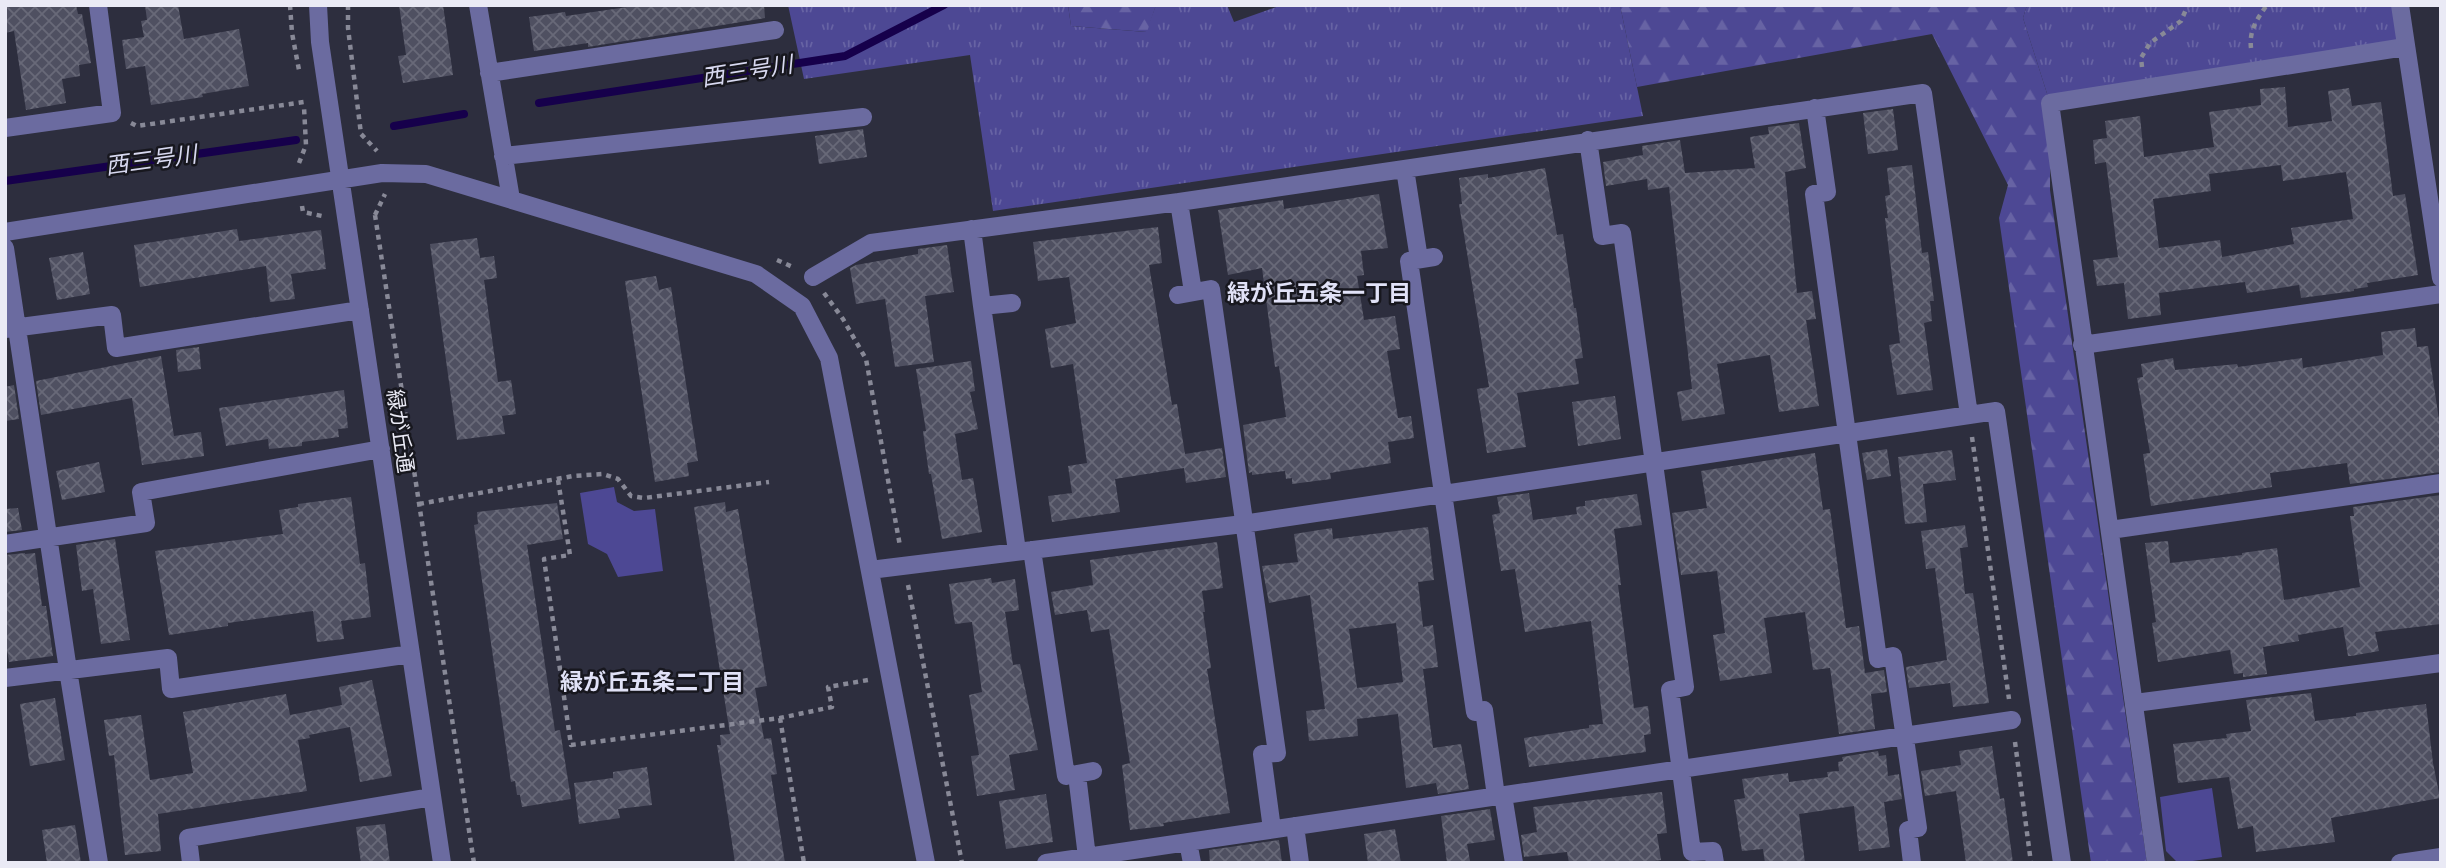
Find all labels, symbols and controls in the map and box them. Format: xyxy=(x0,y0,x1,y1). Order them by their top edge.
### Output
water label: 西三号川 xyxy=(700,50,797,91)
water label: 西三号川 xyxy=(104,140,201,179)
district label: 緑が丘五条一丁目 xyxy=(1227,280,1411,306)
street label: 緑が丘通 xyxy=(383,388,419,474)
district label: 緑が丘五条二丁目 xyxy=(560,669,744,695)

